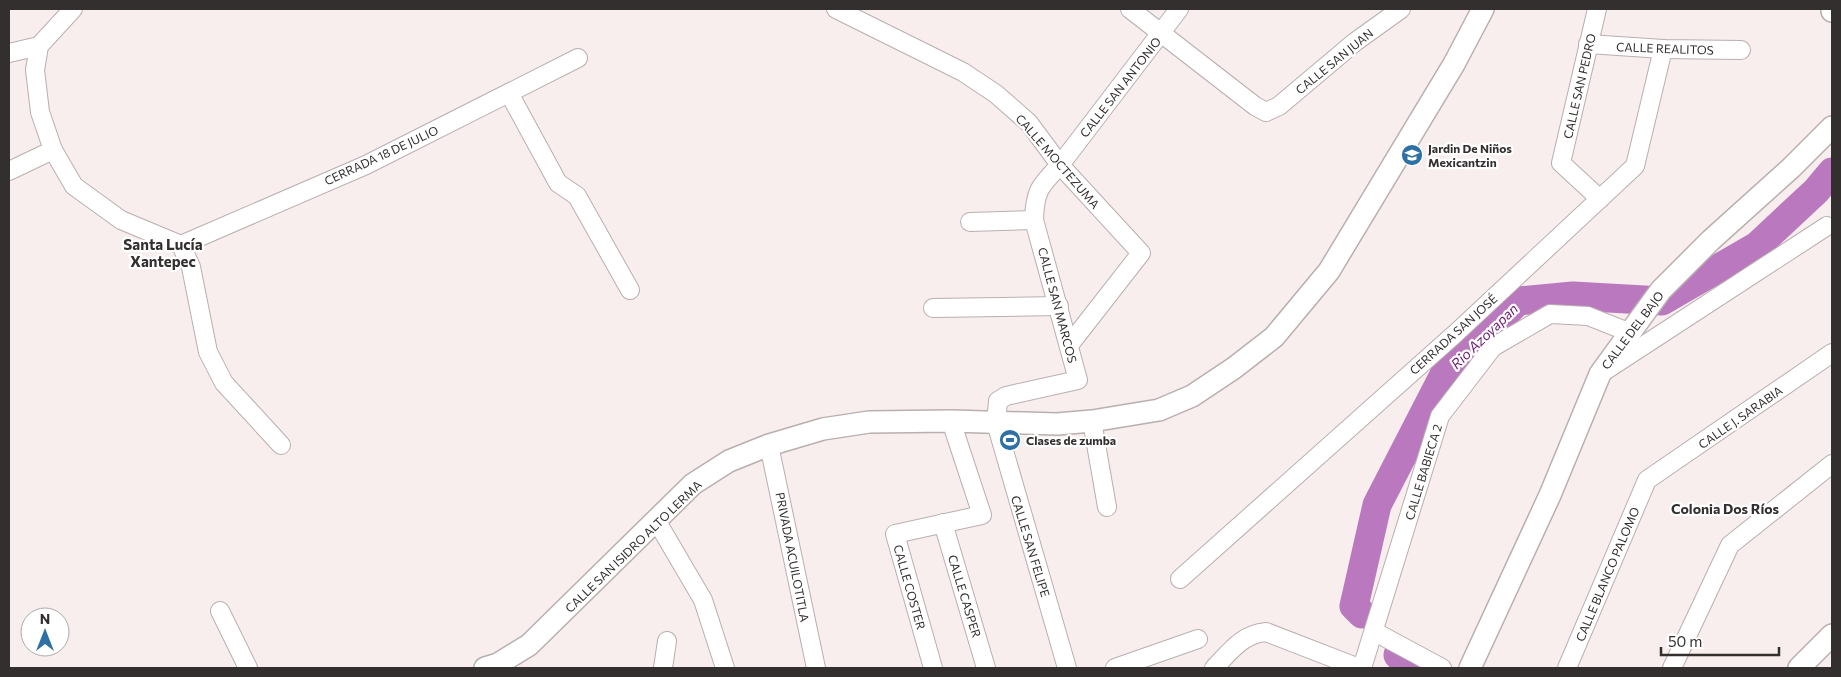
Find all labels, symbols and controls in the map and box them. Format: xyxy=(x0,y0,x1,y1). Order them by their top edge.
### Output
street label: CALLE SAN JUAN xyxy=(1292,25,1376,97)
street label: CALLE SAN PEDRO xyxy=(1560,32,1598,140)
street label: CALLE SAN ANTONIO xyxy=(1077,34,1163,140)
street label: CALLE REALITOS xyxy=(1616,39,1714,57)
street label: CALLE MOCTEZUMA xyxy=(1013,111,1103,211)
street label: CERRADA 18 DE JULIO xyxy=(322,122,441,188)
place label: Jardin De Niños Mexicantzin xyxy=(1428,141,1512,169)
school or university icon: Jardin De Niños Mexicantzin xyxy=(1400,143,1424,167)
district label: Santa Lucía Xantepec xyxy=(123,235,203,270)
street label: CALLE SAN MARCOS xyxy=(1036,246,1080,364)
street label: CALLE DEL BAJO xyxy=(1598,288,1667,372)
street label: CERRADA SAN JOSÉ xyxy=(1406,291,1500,378)
water label: Rio Azoyapan xyxy=(1447,300,1521,372)
street label: CALLE J. SARABIA xyxy=(1695,383,1785,452)
street label: CALLE BABIECA 2 xyxy=(1402,422,1444,522)
sports icon: Clases de zumba xyxy=(998,428,1022,452)
place label: Clases de zumba xyxy=(1026,433,1116,447)
street label: CALLE SAN ISIDRO ALTO LERMA xyxy=(562,477,704,615)
street label: PRIVADA ACUILOTITLA xyxy=(774,491,812,623)
street label: CALLE SAN FELIPE xyxy=(1009,494,1053,598)
district label: Colonia Dos Ríos xyxy=(1671,500,1780,517)
street label: CALLE BLANCO PALOMO xyxy=(1572,505,1642,643)
street label: CALLE COSTER xyxy=(891,543,929,631)
street label: CALLE CASPER xyxy=(946,553,984,639)
north arrow xyxy=(20,607,70,657)
text: N xyxy=(40,610,50,627)
scale bar xyxy=(1661,624,1778,656)
text: 50 m xyxy=(1668,632,1702,650)

